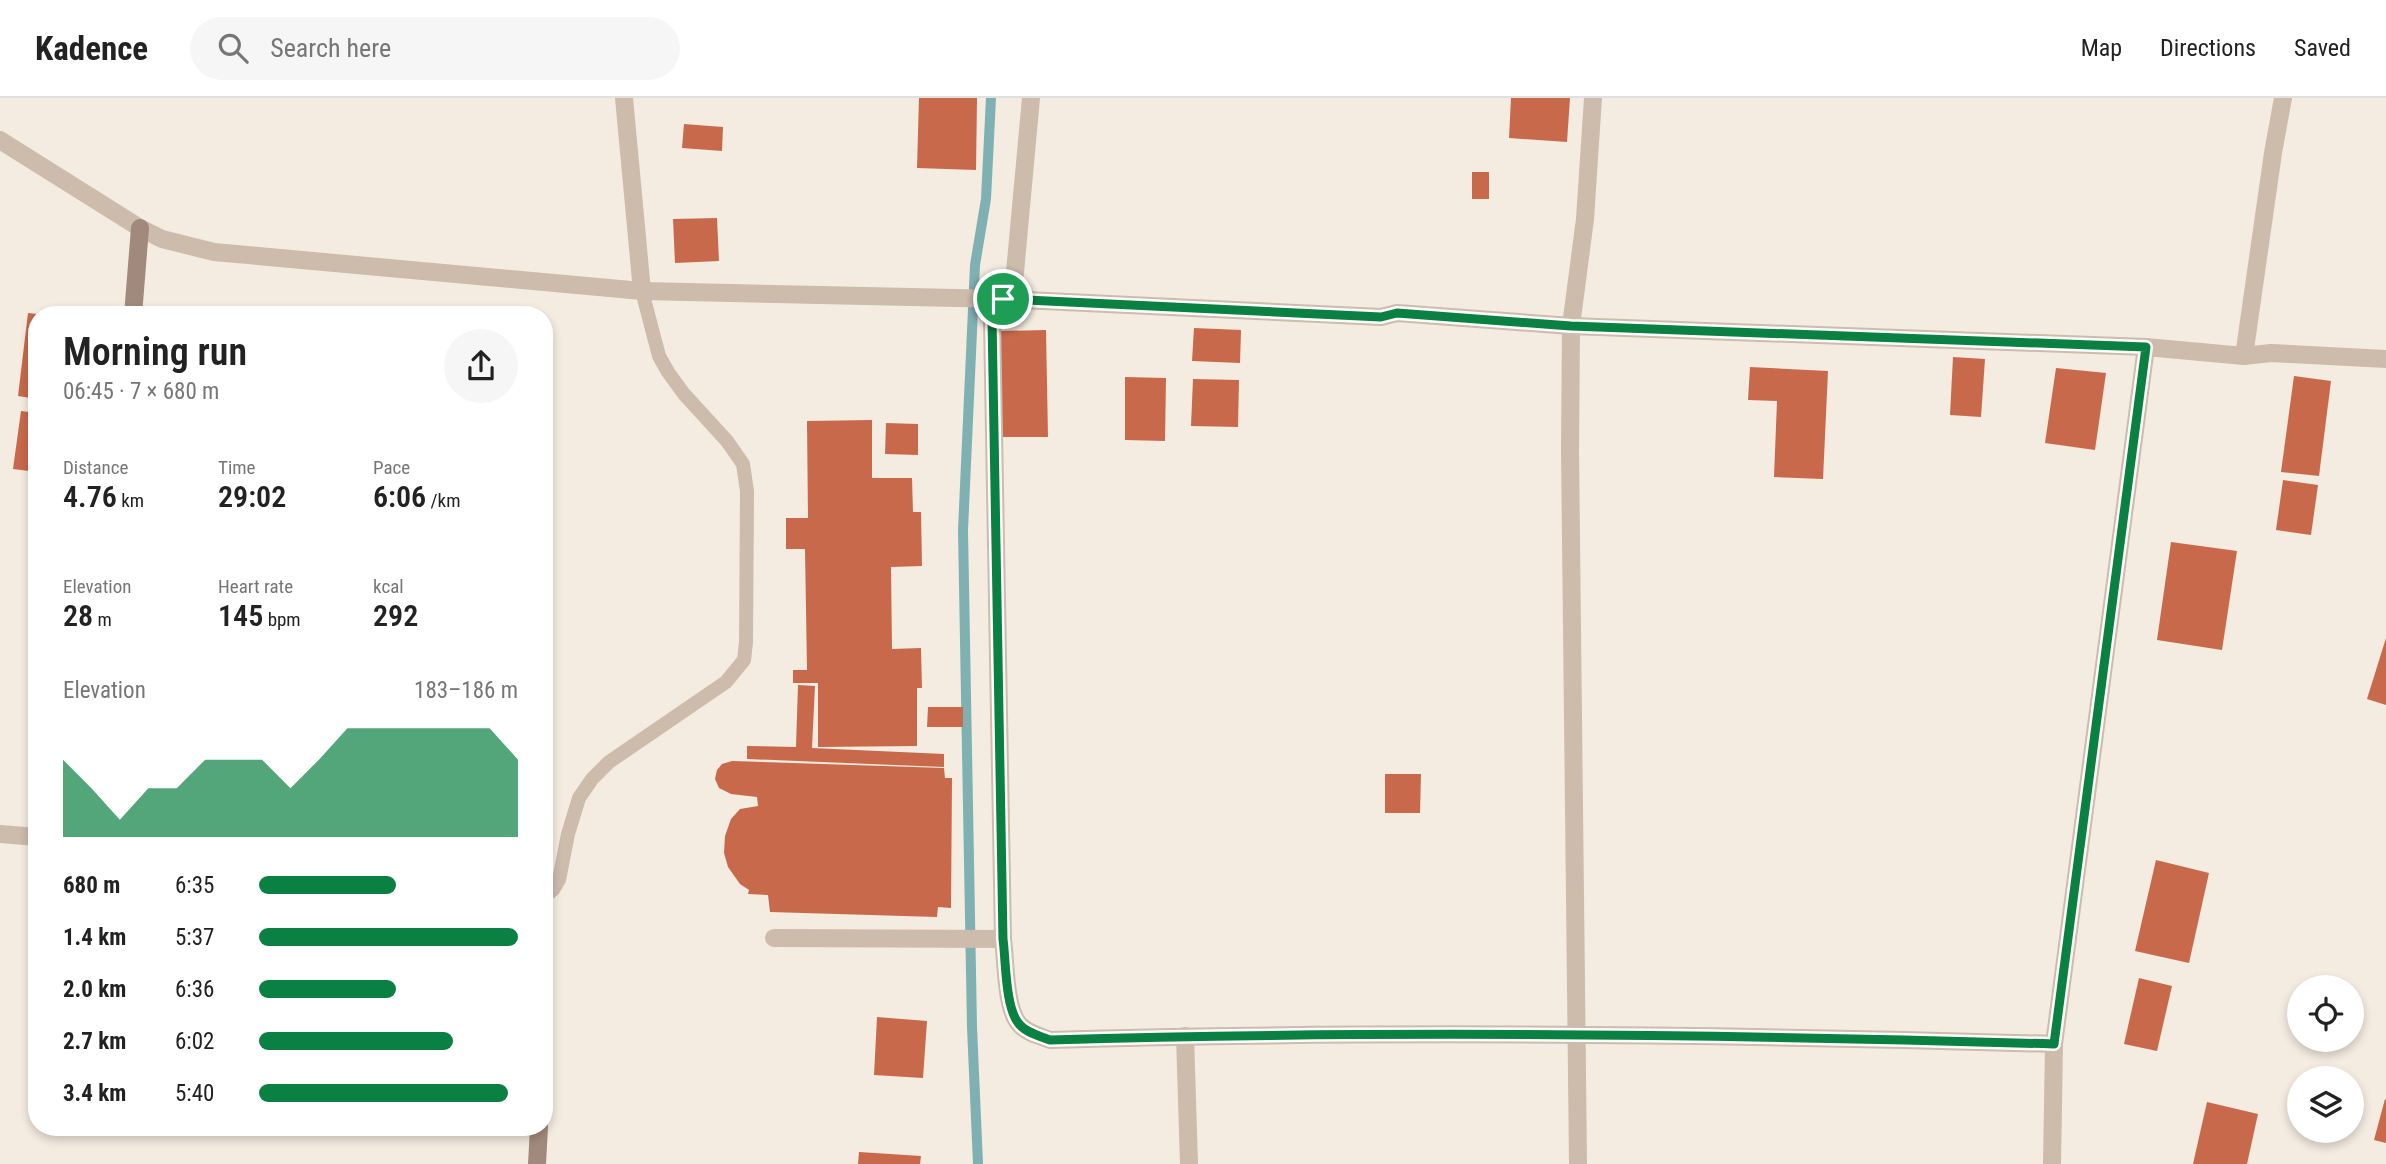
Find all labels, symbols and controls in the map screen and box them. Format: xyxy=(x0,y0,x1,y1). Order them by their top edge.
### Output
search box xyxy=(190,17,680,80)
text: Kadence xyxy=(35,29,148,68)
icon: search xyxy=(214,29,252,67)
text: Search here xyxy=(270,33,391,63)
text: Map xyxy=(2081,34,2122,62)
text: Directions xyxy=(2160,34,2256,62)
text: Saved xyxy=(2294,34,2351,62)
pin xyxy=(973,269,1033,329)
icon: arrive xyxy=(984,280,1022,318)
button: share xyxy=(444,329,518,403)
text: Morning run xyxy=(63,330,247,374)
text: 06:45 · 7 × 680 m xyxy=(63,378,219,405)
text: Distance xyxy=(63,456,128,479)
text: Time xyxy=(218,456,255,479)
text: Pace xyxy=(373,456,410,479)
text: 4.76 xyxy=(63,479,117,514)
text: 29:02 xyxy=(218,479,286,514)
text: 6:06 xyxy=(373,479,426,514)
text: km xyxy=(117,489,144,512)
text: /km xyxy=(426,489,460,512)
text: Elevation xyxy=(63,575,131,598)
text: Heart rate xyxy=(218,575,293,598)
text: kcal xyxy=(373,575,404,598)
text: 28 xyxy=(63,598,93,633)
text: 145 xyxy=(218,598,263,633)
text: 292 xyxy=(373,598,418,633)
text: m xyxy=(93,608,112,631)
text: bpm xyxy=(263,608,301,631)
text: Elevation xyxy=(63,677,146,704)
text: 183–186 m xyxy=(414,677,518,704)
text: 680 m xyxy=(63,872,120,899)
text: 6:35 xyxy=(175,872,214,899)
text: 1.4 km xyxy=(63,924,126,951)
text: 5:37 xyxy=(175,924,214,951)
map controls xyxy=(2287,975,2364,1143)
button: locate xyxy=(2287,975,2364,1052)
text: 2.0 km xyxy=(63,976,126,1003)
text: 6:36 xyxy=(175,976,214,1003)
text: 2.7 km xyxy=(63,1028,126,1055)
text: 6:02 xyxy=(175,1028,214,1055)
button: layers xyxy=(2287,1066,2364,1143)
text: 3.4 km xyxy=(63,1080,126,1107)
text: 5:40 xyxy=(175,1080,214,1107)

